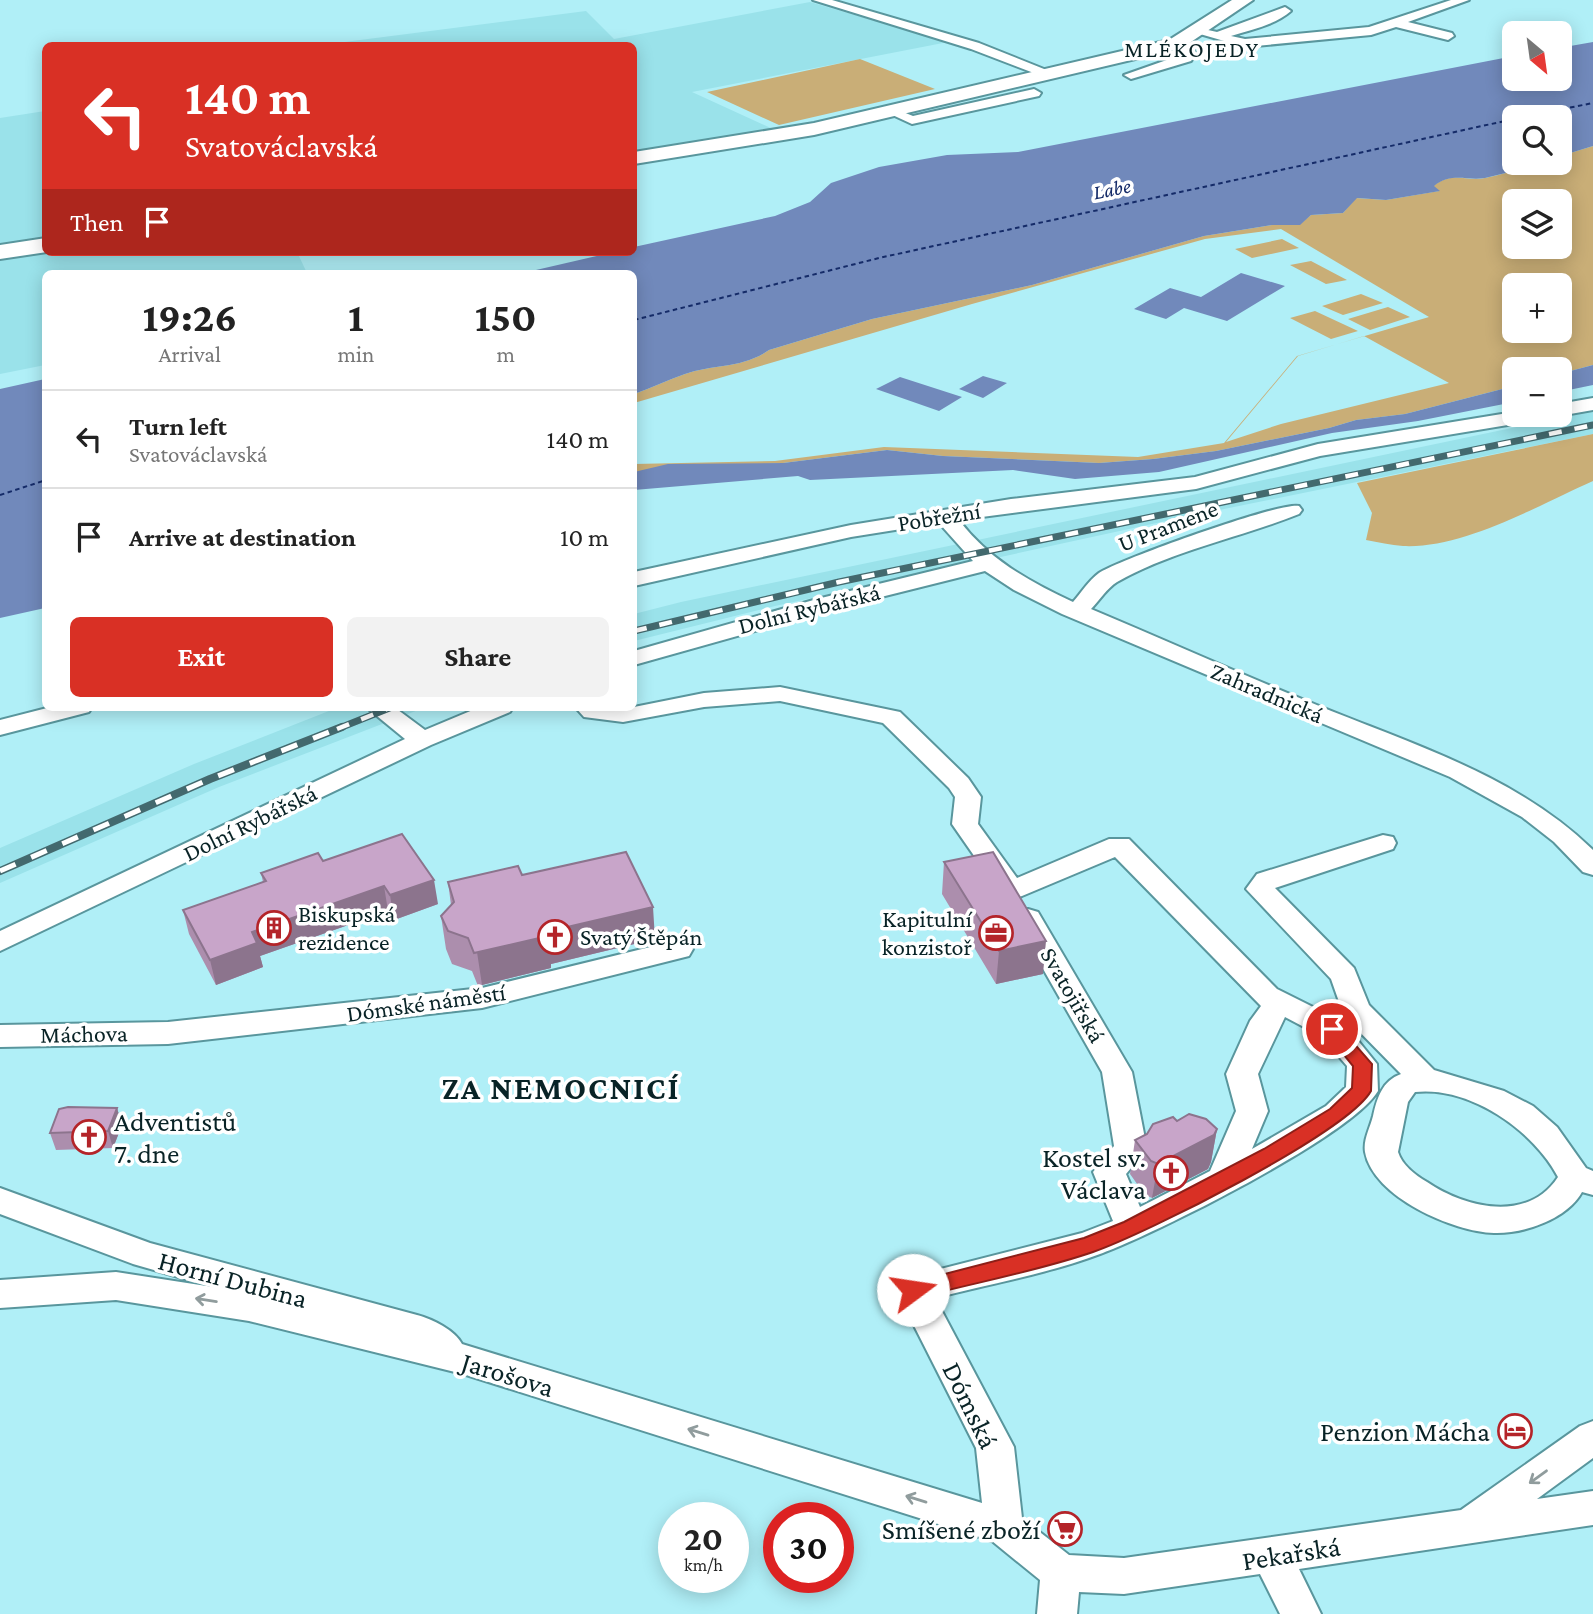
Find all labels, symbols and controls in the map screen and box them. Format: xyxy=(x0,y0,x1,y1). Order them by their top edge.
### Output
north arrow xyxy=(1502,21,1572,91)
map controls xyxy=(1502,21,1572,427)
district label: MLÉKOJEDY xyxy=(1124,36,1260,62)
icon: left xyxy=(70,70,161,161)
text: 140 m xyxy=(185,70,310,125)
button: search xyxy=(1502,105,1572,175)
text: Svatováclavská xyxy=(185,128,378,164)
water label: Labe xyxy=(1091,174,1133,204)
button: layers xyxy=(1502,189,1572,259)
icon: arrive xyxy=(138,203,176,241)
text: Then xyxy=(70,208,124,237)
button: + xyxy=(1502,273,1572,343)
text: 19:26 xyxy=(142,293,237,340)
text: 1 xyxy=(348,293,364,340)
text: 150 xyxy=(475,293,537,340)
text: Arrival xyxy=(158,341,221,367)
text: min xyxy=(337,341,374,367)
text: m xyxy=(496,341,515,367)
button: − xyxy=(1502,357,1572,427)
text: Turn left xyxy=(129,412,227,441)
icon: left xyxy=(70,420,108,458)
text: 140 m xyxy=(547,425,609,454)
text: Svatováclavská xyxy=(129,441,268,467)
street label: U Pramene xyxy=(1114,494,1221,557)
street label: Pobřežní xyxy=(895,497,983,536)
icon: arrive xyxy=(70,518,108,556)
text: Arrive at destination xyxy=(129,523,356,552)
text: 10 m xyxy=(560,523,609,552)
street label: Dolní Rybářská xyxy=(735,578,883,639)
button: Exit xyxy=(70,617,333,697)
button: Share xyxy=(347,617,609,697)
street label: Zahradnická xyxy=(1207,657,1328,728)
street label: Dolní Rybářská xyxy=(179,779,321,867)
place label: Biskupská rezidence xyxy=(298,900,395,955)
place label: Kapitulní konzistoř xyxy=(882,905,973,960)
building icon: Biskupská rezidence xyxy=(255,909,293,947)
office icon: Kapitulní konzistoř xyxy=(977,914,1015,952)
church icon: Svatý Štěpán xyxy=(536,918,574,956)
place label: Svatý Štěpán xyxy=(580,923,703,950)
street label: Svatojiřská xyxy=(1035,942,1111,1047)
street label: Dómské náměstí xyxy=(345,978,508,1027)
pin xyxy=(1302,999,1362,1059)
icon: arrive xyxy=(1313,1010,1351,1048)
street label: Máchova xyxy=(40,1019,128,1048)
district label: ZA NEMOCNICÍ xyxy=(442,1070,680,1106)
place label: Adventistů 7. dne xyxy=(114,1106,237,1169)
church icon: Adventistů 7. dne xyxy=(70,1118,108,1156)
place label: Kostel sv. Václava xyxy=(1042,1142,1146,1205)
church icon: Kostel sv. Václava xyxy=(1152,1154,1190,1192)
street label: Horní Dubina xyxy=(155,1245,311,1314)
position arrow xyxy=(876,1253,950,1327)
one-way arrow xyxy=(195,1293,218,1306)
street label: Jarošova xyxy=(455,1345,558,1403)
street label: Dómská xyxy=(936,1357,1005,1453)
hotel icon: Penzion Mácha xyxy=(1496,1412,1534,1450)
place label: Penzion Mácha xyxy=(1320,1416,1490,1447)
one-way arrow xyxy=(687,1425,709,1438)
one-way arrow xyxy=(1529,1470,1548,1484)
one-way arrow xyxy=(905,1492,927,1505)
speed limit sign: 30 xyxy=(763,1502,854,1593)
supermarket icon: Smíšené zboží xyxy=(1046,1510,1084,1548)
place label: Smíšené zboží xyxy=(882,1514,1042,1545)
text: 20 xyxy=(684,1519,723,1558)
street label: Pekařská xyxy=(1240,1530,1342,1577)
text: km/h xyxy=(684,1555,723,1575)

